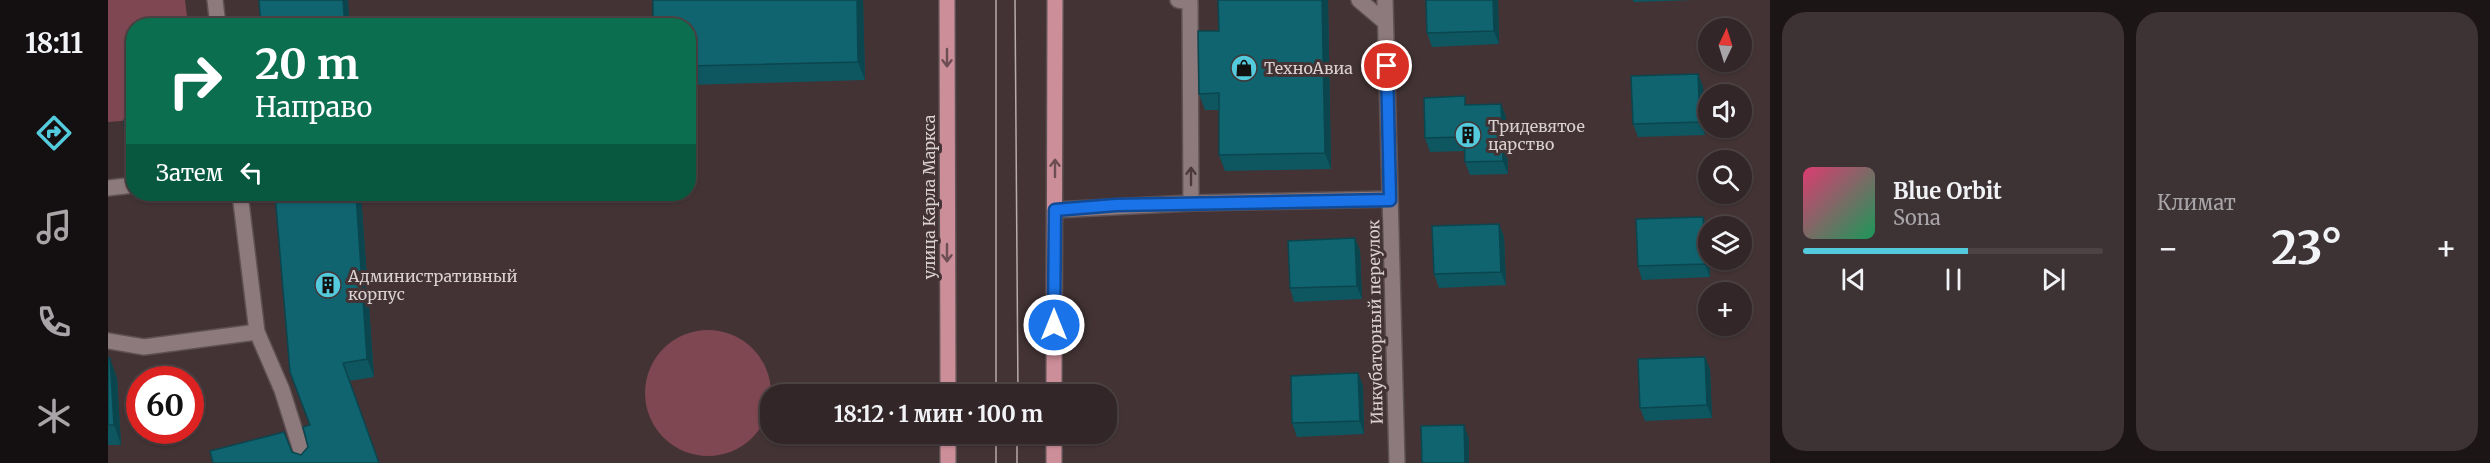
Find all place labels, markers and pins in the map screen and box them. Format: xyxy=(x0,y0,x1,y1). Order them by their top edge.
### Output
pin xyxy=(1361,40,1412,91)
shop icon: ТехноАвиа xyxy=(1229,53,1259,83)
place label: ТехноАвиа xyxy=(1264,58,1353,78)
place label: Тридевятое царство xyxy=(1488,116,1585,154)
building icon: Тридевятое царство xyxy=(1453,120,1483,150)
place label: Административный корпус xyxy=(347,266,518,304)
building icon: Административный корпус xyxy=(313,270,343,300)

